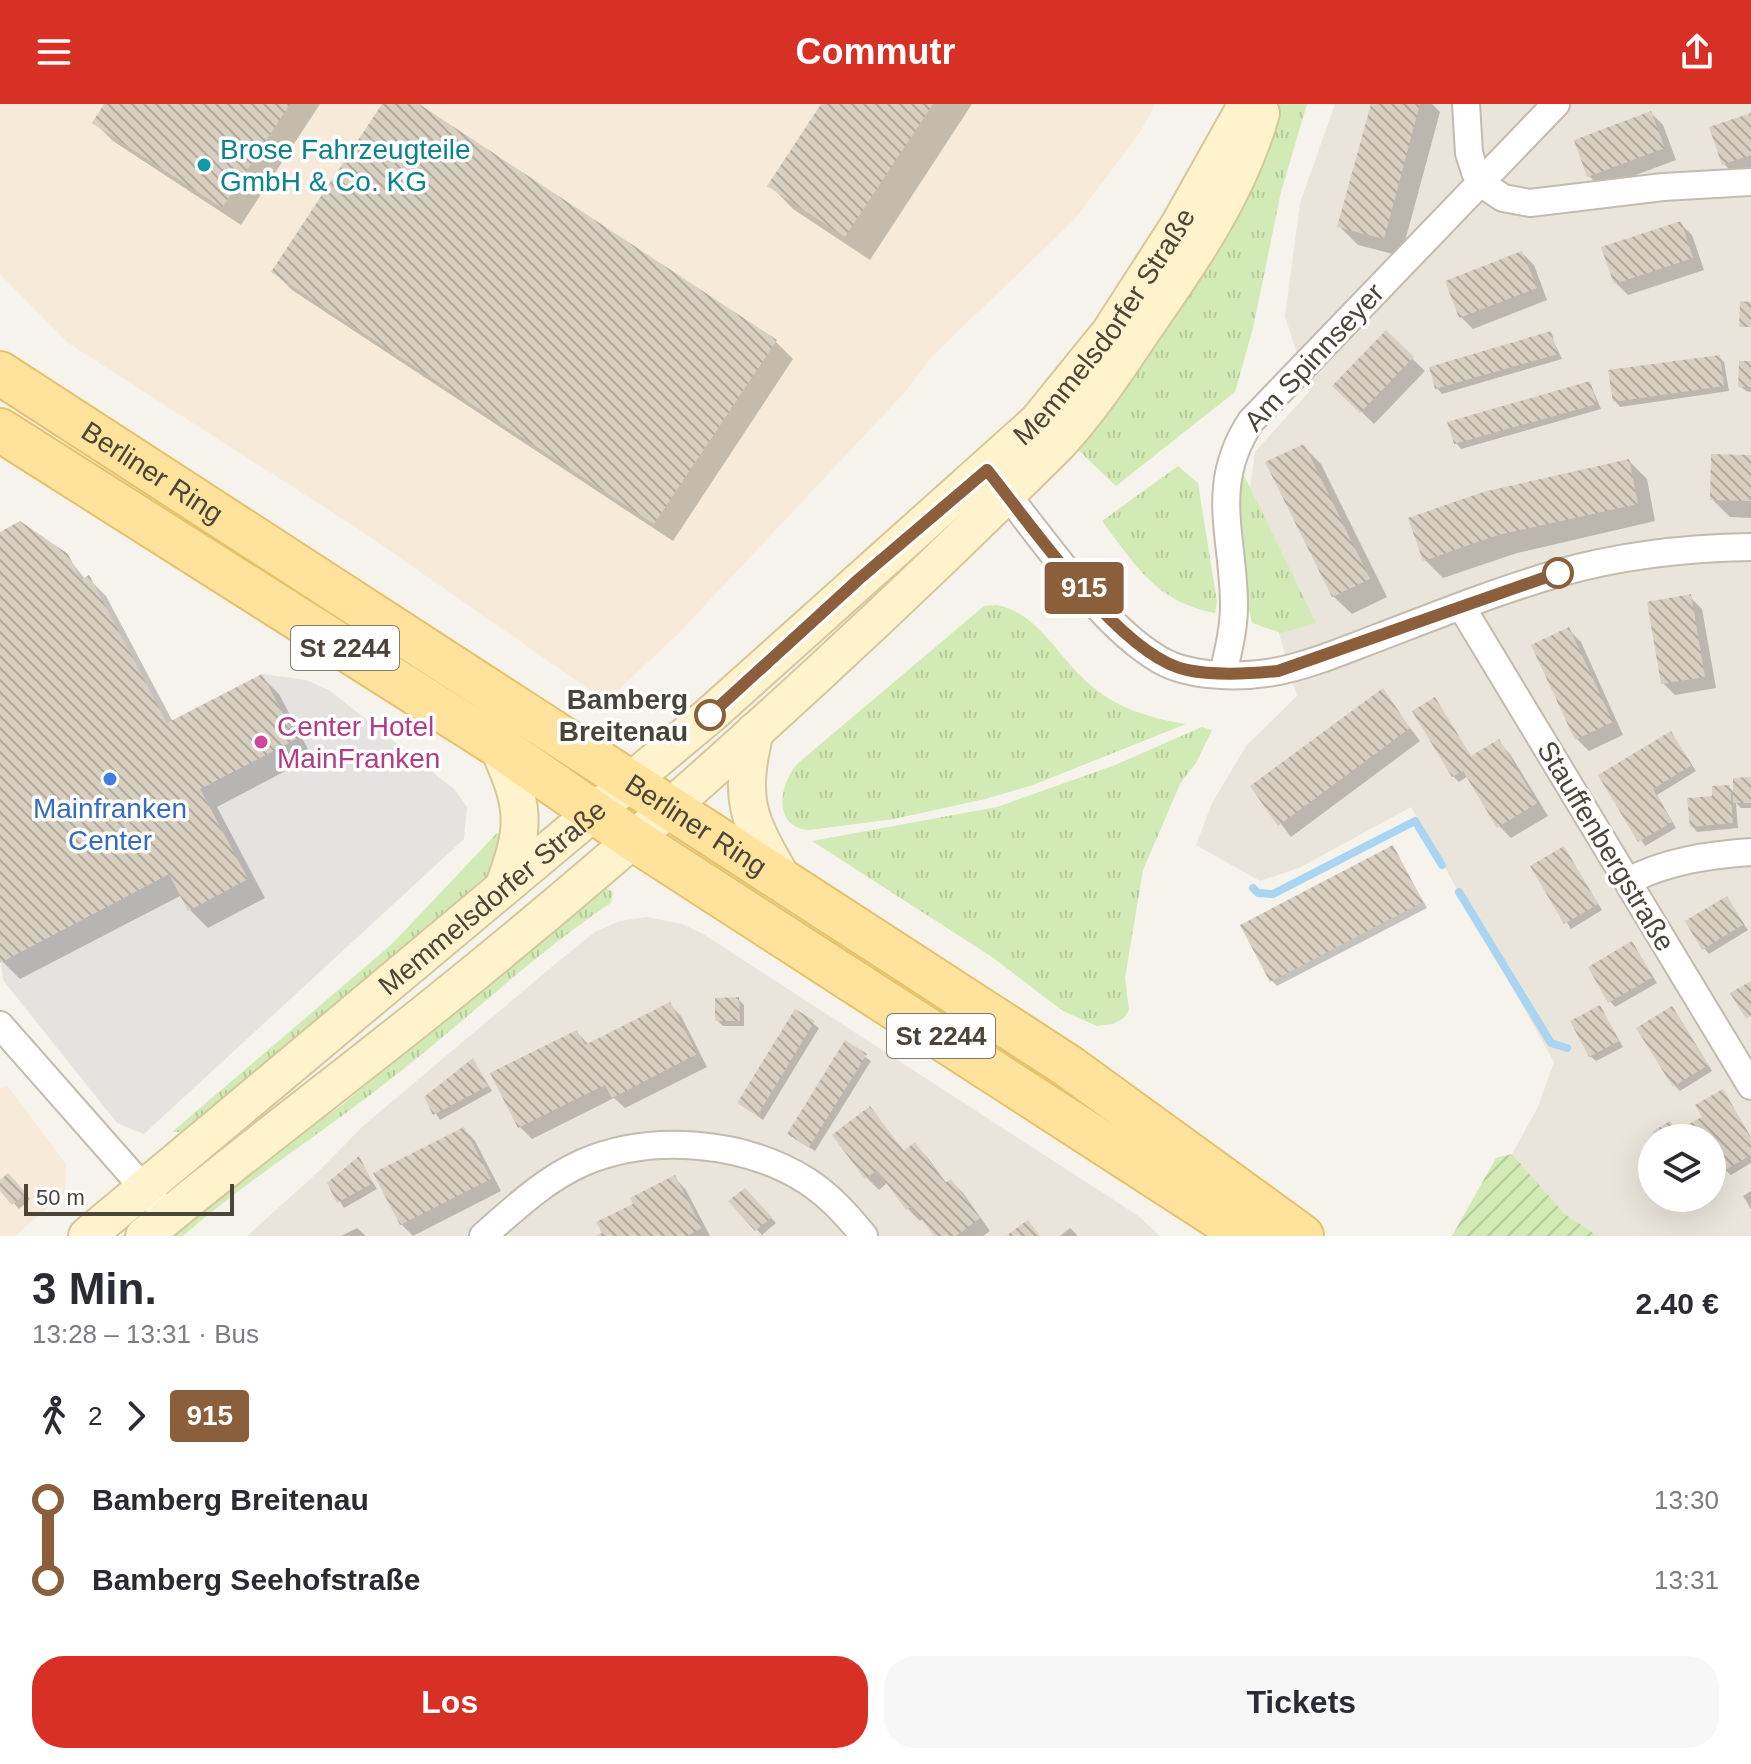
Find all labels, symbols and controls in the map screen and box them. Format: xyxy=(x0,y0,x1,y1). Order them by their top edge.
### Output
icon: menu xyxy=(32,30,76,74)
icon: share xyxy=(1675,30,1719,74)
text: Commutr xyxy=(796,31,956,72)
place label: Brose Fahrzeugteile GmbH & Co. KG xyxy=(220,134,471,197)
marker: Brose Fahrzeugteile GmbH & Co. KG xyxy=(195,156,213,174)
street label: Memmelsdorfer Straße xyxy=(1007,203,1201,451)
street label: Am Spinnseyer xyxy=(1238,277,1390,437)
street label: Berliner Ring xyxy=(76,415,229,529)
unlabelled marker xyxy=(1543,558,1573,588)
line badge: 915 xyxy=(1038,562,1130,614)
text: 915 xyxy=(1061,572,1107,603)
road number: St 2244 xyxy=(291,626,399,670)
place label: Bamberg Breitenau xyxy=(559,684,688,747)
marker: Bamberg Breitenau xyxy=(695,700,725,730)
place label: Center Hotel MainFranken xyxy=(277,711,440,774)
marker: Center Hotel MainFranken xyxy=(252,733,270,751)
street label: Stauffenbergstraße xyxy=(1531,735,1681,957)
street label: Berliner Ring xyxy=(620,768,773,882)
marker: Mainfranken Center xyxy=(101,770,119,788)
place label: Mainfranken Center xyxy=(33,793,187,856)
street label: Memmelsdorfer Straße xyxy=(372,794,612,1001)
road number: St 2244 xyxy=(887,1014,995,1058)
map controls xyxy=(1638,1124,1726,1212)
button: layers xyxy=(1638,1124,1726,1212)
scale bar xyxy=(24,1180,234,1216)
text: 50 m xyxy=(36,1185,85,1210)
text: 3 Min. xyxy=(32,1264,157,1313)
text: 2.40 € xyxy=(1636,1287,1719,1320)
text: 13:28 – 13:31 · Bus xyxy=(32,1319,259,1349)
icon: walk xyxy=(32,1394,76,1438)
icon: forward xyxy=(114,1394,158,1438)
text: 915 xyxy=(186,1400,233,1431)
text: 2 xyxy=(88,1401,102,1431)
text: Bamberg Breitenau xyxy=(92,1483,369,1516)
text: 13:30 xyxy=(1654,1485,1719,1515)
text: Bamberg Seehofstraße xyxy=(92,1563,420,1596)
text: 13:31 xyxy=(1654,1565,1719,1595)
button: Los xyxy=(32,1656,868,1748)
button: Tickets xyxy=(884,1656,1719,1748)

